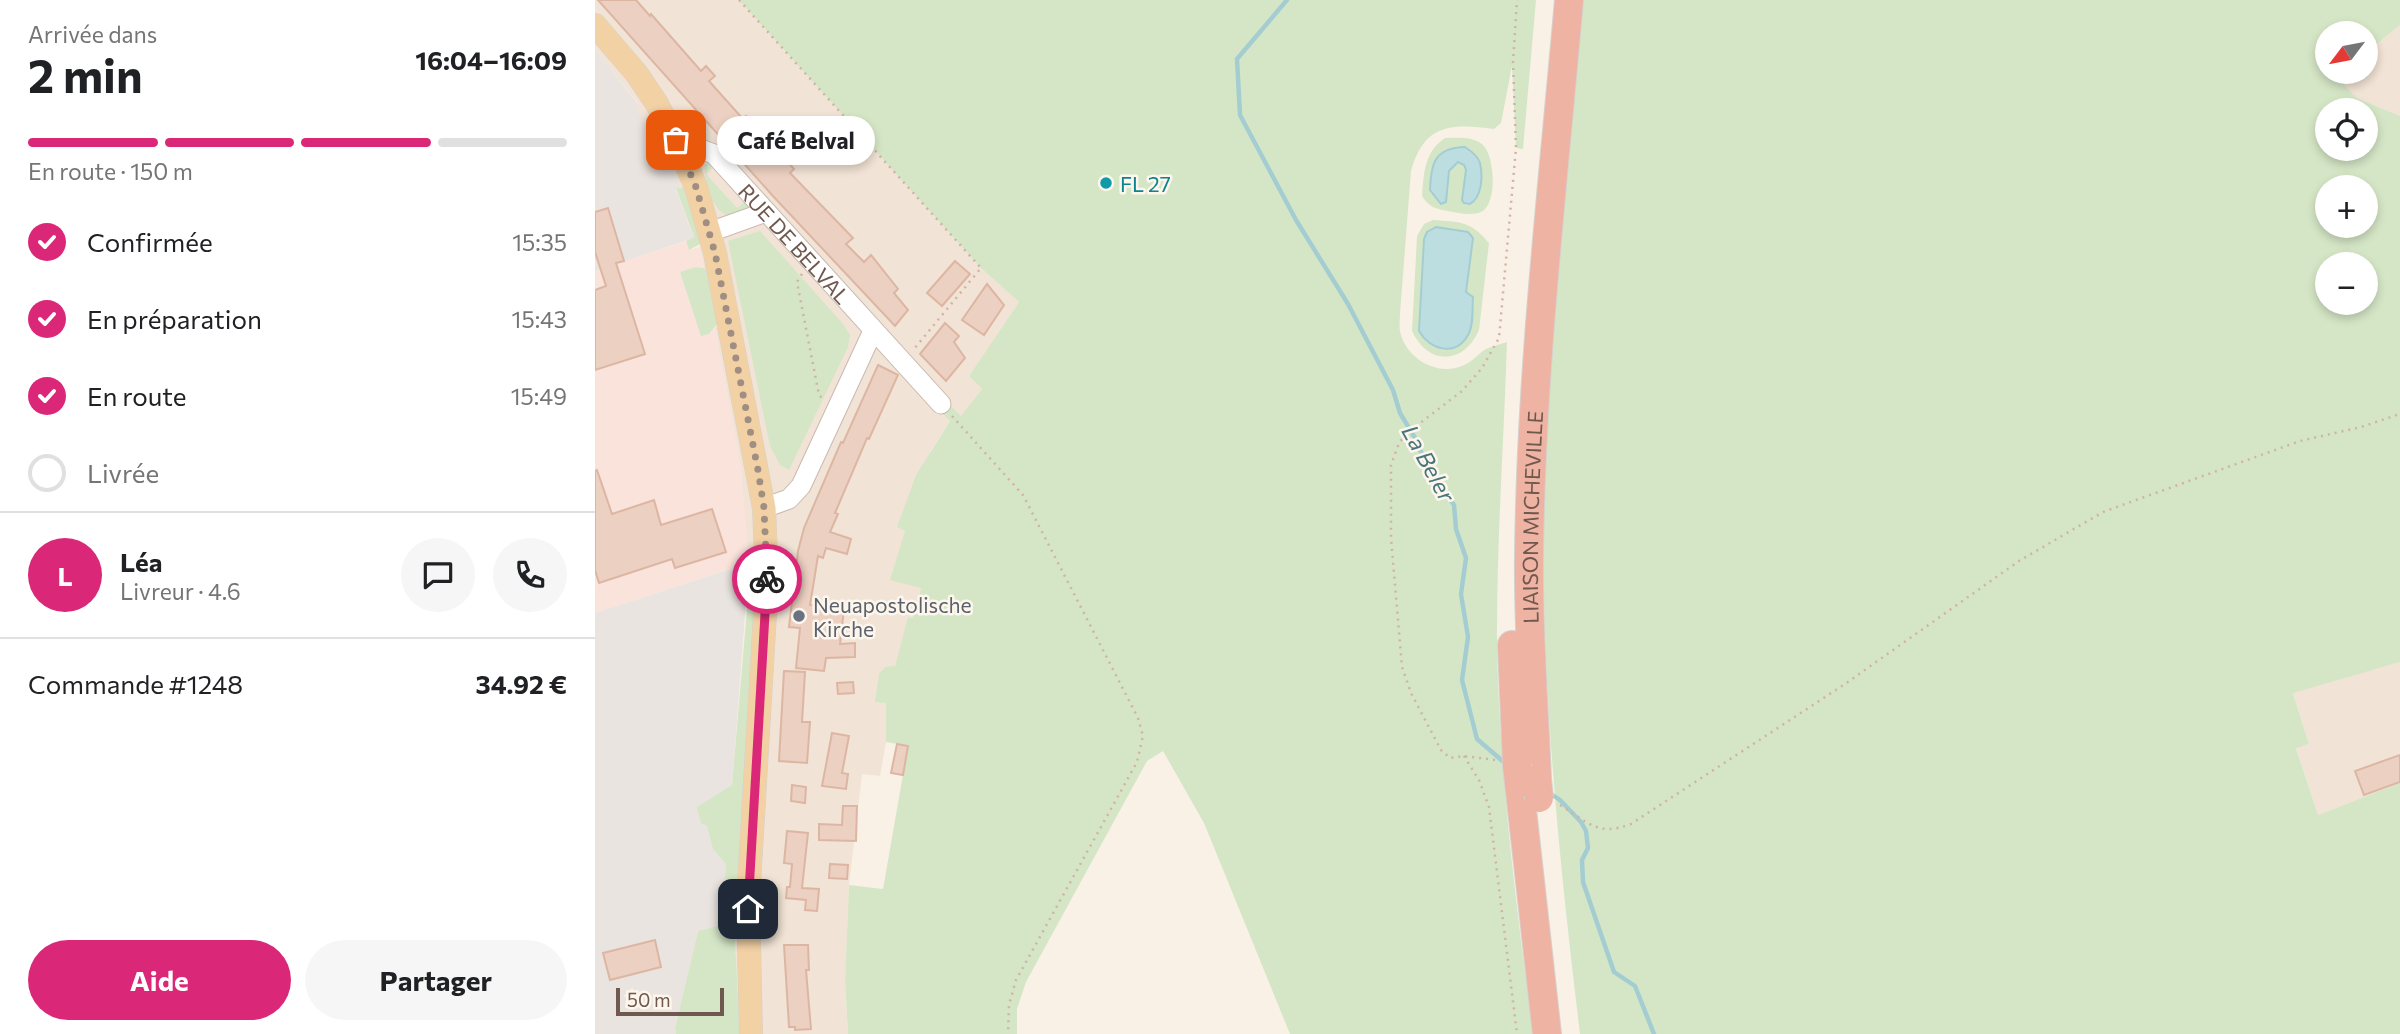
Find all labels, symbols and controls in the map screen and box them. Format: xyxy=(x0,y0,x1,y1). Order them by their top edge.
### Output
text: Arrivée dans xyxy=(28,20,157,48)
north arrow xyxy=(2315,21,2378,84)
map controls xyxy=(2315,21,2378,315)
text: 16:04–16:09 xyxy=(415,44,567,75)
text: 2 min xyxy=(28,46,143,102)
button: locate xyxy=(2315,98,2378,161)
pin xyxy=(646,110,706,170)
callout: Café Belval xyxy=(718,116,875,164)
icon: bag xyxy=(657,121,695,159)
text: Café Belval xyxy=(737,126,855,154)
text: En route · 150 m xyxy=(28,157,193,185)
place label: FL 27 xyxy=(1120,171,1171,196)
marker: FL 27 xyxy=(1098,175,1114,191)
button: + xyxy=(2315,175,2378,238)
street label: RUE DE BELVAL xyxy=(734,178,856,308)
icon: check xyxy=(28,223,66,261)
text: Confirmée xyxy=(87,226,213,257)
text: 15:35 xyxy=(512,228,567,256)
button: − xyxy=(2315,252,2378,315)
icon: check xyxy=(28,300,66,338)
text: En préparation xyxy=(87,303,262,334)
text: 15:43 xyxy=(512,305,567,333)
icon: check xyxy=(28,377,66,415)
text: En route xyxy=(87,380,187,411)
text: 15:49 xyxy=(511,382,567,410)
street label: LIAISON MICHEVILLE xyxy=(1516,410,1547,624)
water label: La Beler xyxy=(1396,420,1462,507)
text: Livrée xyxy=(87,457,159,488)
button: chat xyxy=(401,538,475,612)
button: phone xyxy=(493,538,567,612)
courier xyxy=(732,544,802,614)
text: Léa xyxy=(120,546,163,577)
text: L xyxy=(57,560,73,591)
icon: bike xyxy=(748,560,786,598)
text: Livreur · 4.6 xyxy=(120,577,241,605)
place label: Neuapostolische Kirche xyxy=(813,592,972,641)
marker: Neuapostolische Kirche xyxy=(791,608,807,624)
text: Commande #1248 xyxy=(28,668,243,699)
text: 34.92 € xyxy=(476,668,567,699)
pin xyxy=(718,879,778,939)
icon: home xyxy=(729,890,767,928)
button: Aide xyxy=(28,940,291,1020)
button: Partager xyxy=(305,940,567,1020)
scale bar xyxy=(616,985,725,1017)
text: 50 m xyxy=(627,988,671,1011)

